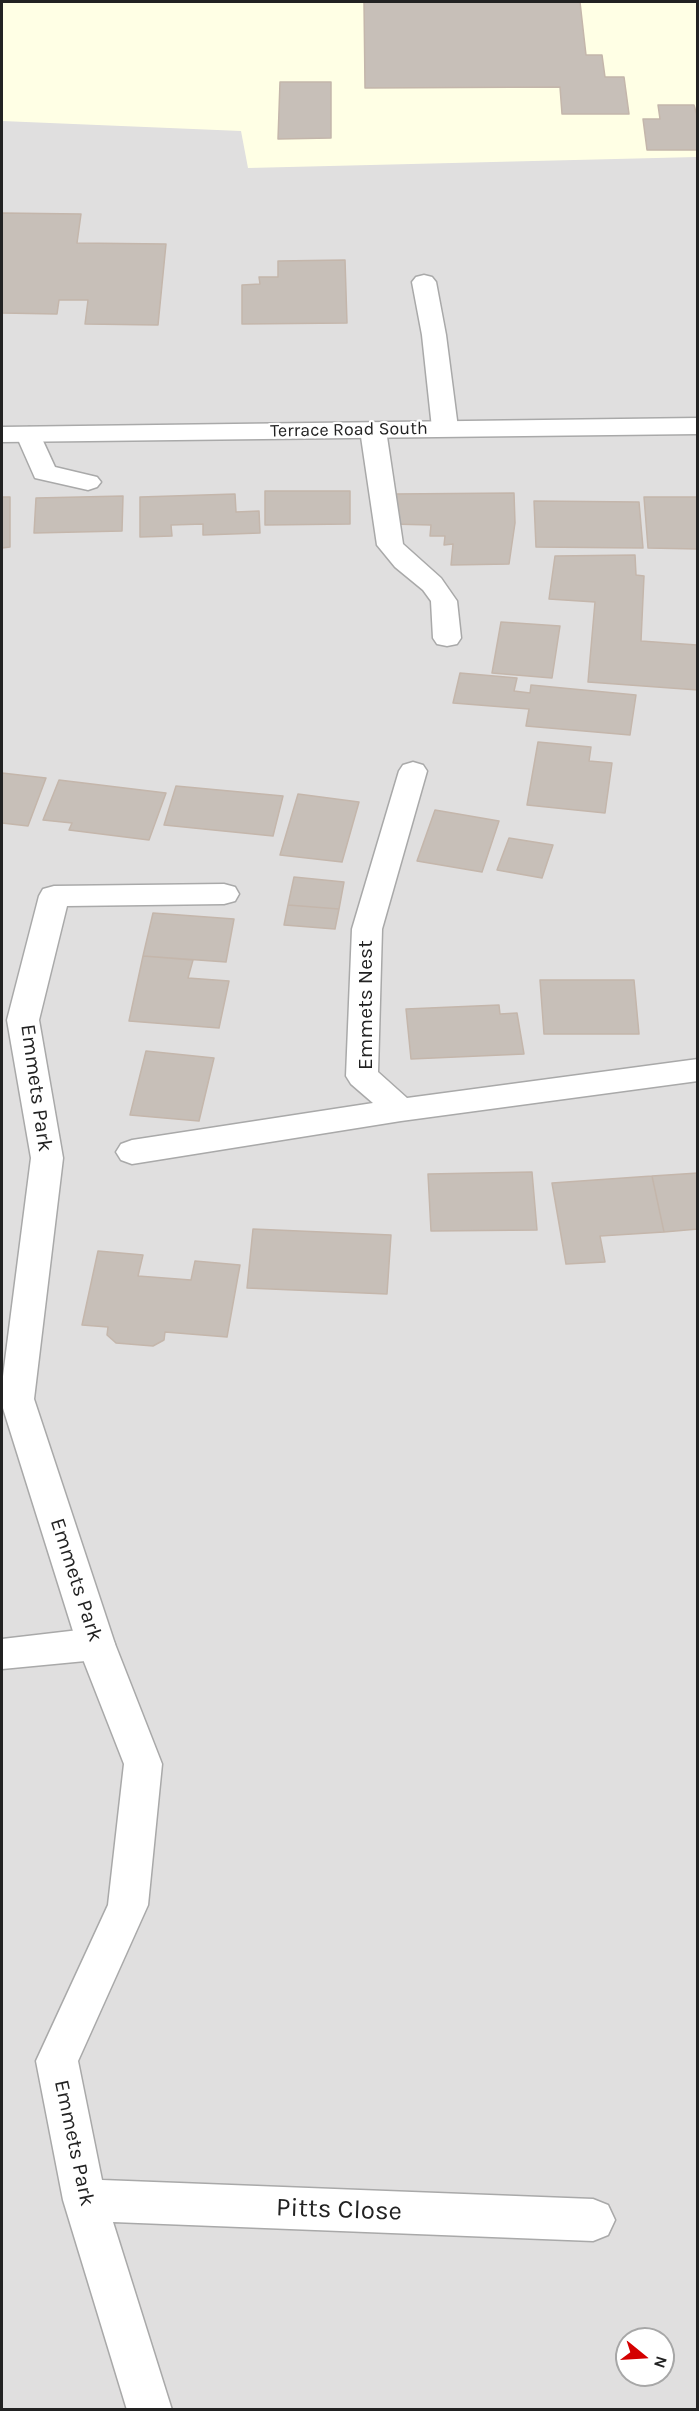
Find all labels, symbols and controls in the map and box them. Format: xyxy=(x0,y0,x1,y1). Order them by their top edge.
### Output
street label: Terrace Road South xyxy=(270,418,428,442)
street label: Emmets Nest xyxy=(353,940,379,1070)
street label: Emmets Park xyxy=(15,1023,57,1153)
street label: Emmets Park xyxy=(44,1515,108,1645)
street label: Emmets Park xyxy=(48,2078,100,2208)
street label: Pitts Close xyxy=(276,2192,402,2228)
north arrow xyxy=(615,2327,675,2387)
text: N xyxy=(650,2354,672,2370)

